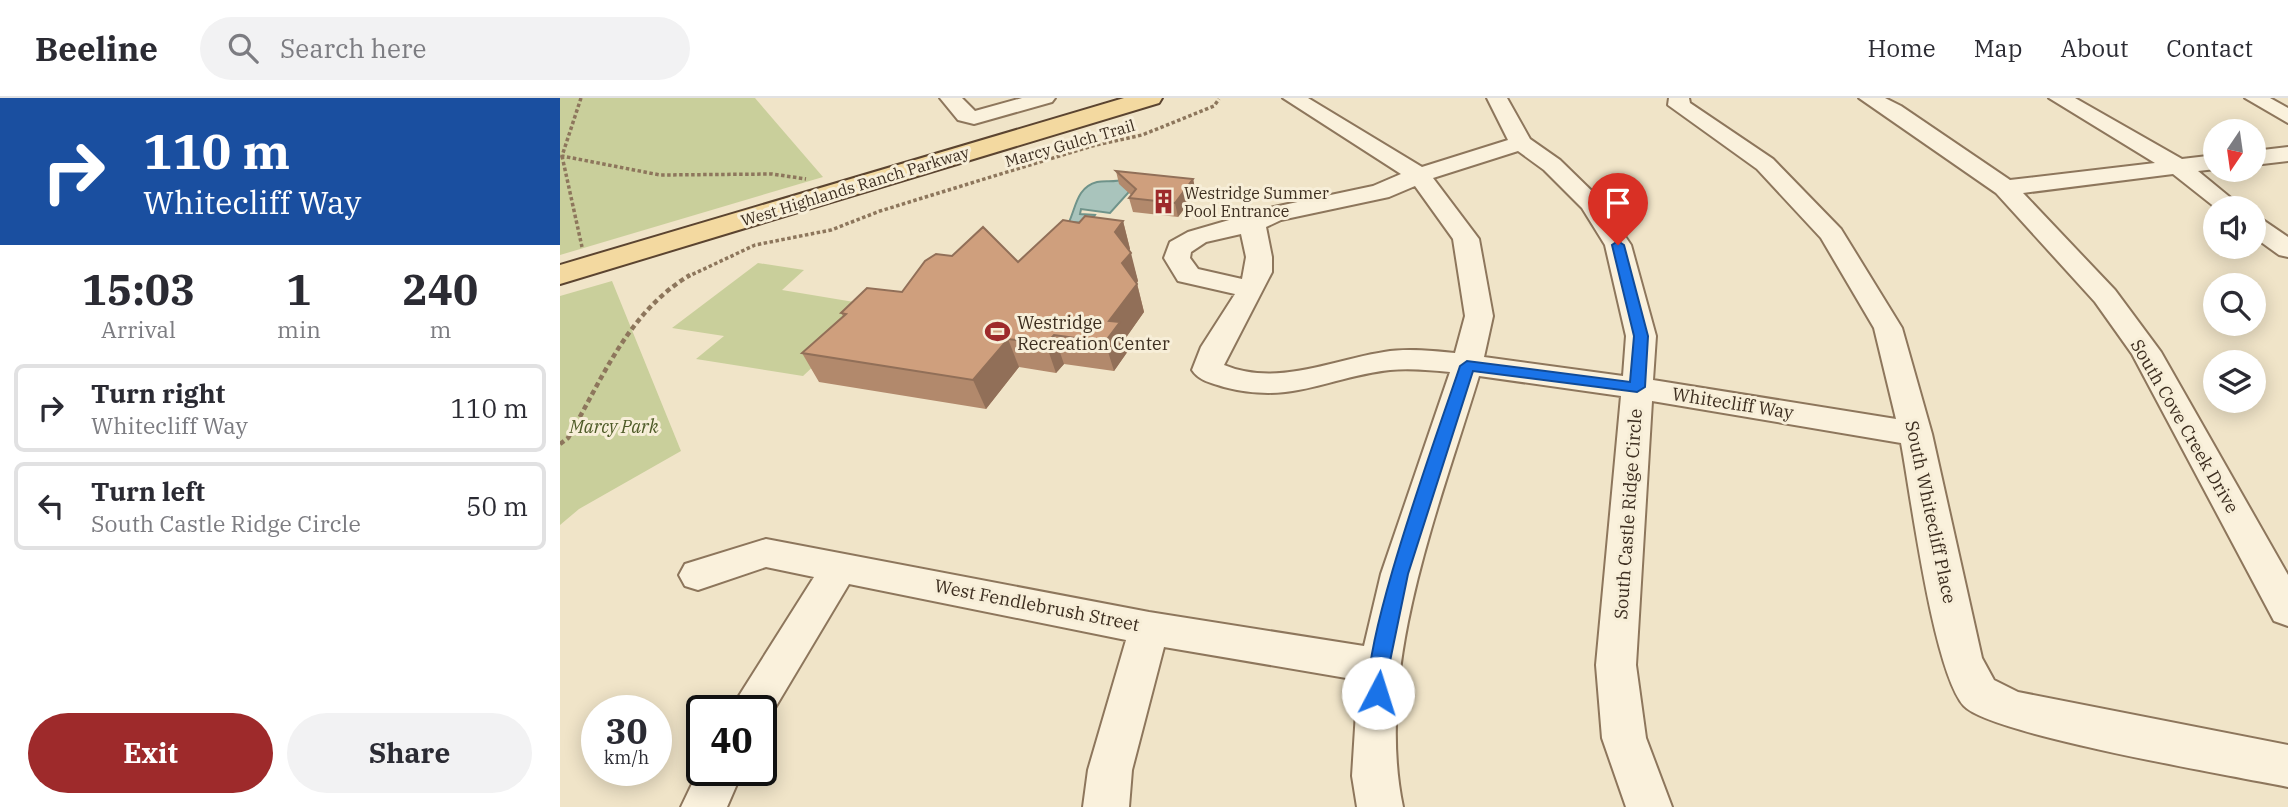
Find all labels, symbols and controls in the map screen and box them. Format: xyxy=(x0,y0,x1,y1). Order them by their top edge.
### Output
search box xyxy=(200,17,690,80)
text: Beeline xyxy=(35,27,158,70)
icon: search xyxy=(224,29,262,67)
text: Search here xyxy=(280,31,426,65)
text: Home xyxy=(1868,32,1936,64)
text: Map xyxy=(1974,32,2022,64)
text: About xyxy=(2060,32,2128,64)
text: Contact xyxy=(2166,32,2253,64)
street label: Marcy Gulch Trail xyxy=(1003,115,1138,171)
text: 110 m xyxy=(143,119,290,182)
north arrow xyxy=(2203,119,2266,182)
map controls xyxy=(2203,119,2266,413)
icon: right xyxy=(28,126,119,217)
street label: West Highlands Ranch Parkway xyxy=(738,142,972,230)
pin xyxy=(1588,173,1648,245)
text: Whitecliff Way xyxy=(143,181,361,223)
place label: Westridge Summer Pool Entrance xyxy=(1184,183,1329,221)
icon: arrive xyxy=(1599,184,1637,222)
building icon: Westridge Summer Pool Entrance xyxy=(1150,188,1178,216)
button: sound xyxy=(2203,196,2266,259)
text: 15:03 xyxy=(82,262,195,317)
text: 1 xyxy=(286,262,312,317)
text: 240 xyxy=(403,262,478,317)
button: search xyxy=(2203,273,2266,336)
place label: Westridge Recreation Center xyxy=(1017,311,1170,355)
text: Arrival xyxy=(101,314,176,344)
text: min xyxy=(277,314,321,344)
text: m xyxy=(429,314,451,344)
sports icon: Westridge Recreation Center xyxy=(983,318,1011,346)
street label: South Cove Creek Drive xyxy=(2126,335,2244,517)
button: layers xyxy=(2203,350,2266,413)
text: Turn right xyxy=(91,376,225,410)
street label: Whitecliff Way xyxy=(1671,382,1796,424)
icon: right xyxy=(32,389,70,427)
text: 110 m xyxy=(450,391,528,425)
street label: South Castle Ridge Circle xyxy=(1609,408,1647,620)
text: Whitecliff Way xyxy=(91,410,248,440)
park label: Marcy Park xyxy=(568,415,659,438)
street label: South Whitecliff Place xyxy=(1900,419,1962,605)
text: Turn left xyxy=(91,474,205,508)
icon: left xyxy=(32,487,70,525)
text: 50 m xyxy=(466,489,528,523)
text: South Castle Ridge Circle xyxy=(91,508,361,538)
street label: West Fendlebrush Street xyxy=(933,574,1141,636)
position arrow xyxy=(1341,656,1415,730)
speed limit sign: 40 xyxy=(686,695,777,786)
text: 30 xyxy=(605,708,648,754)
button: Exit xyxy=(28,713,273,793)
button: Share xyxy=(287,713,532,793)
text: km/h xyxy=(604,746,649,769)

